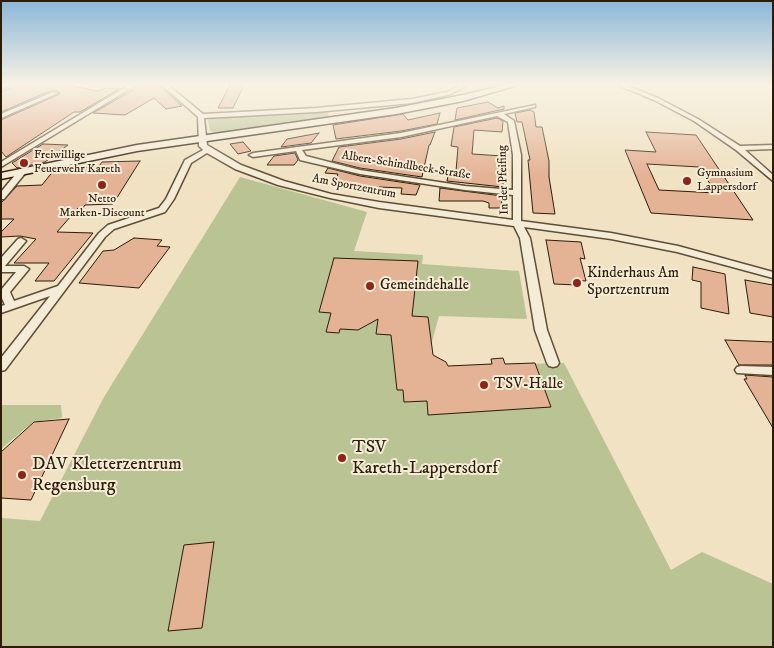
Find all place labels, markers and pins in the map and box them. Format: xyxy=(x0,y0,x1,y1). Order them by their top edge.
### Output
place label: Freiwillige Feuerwehr Kareth xyxy=(34,149,120,177)
marker: Freiwillige Feuerwehr Kareth xyxy=(18,157,30,169)
place label: Gymnasium Lappersdorf xyxy=(697,167,756,195)
marker: Gymnasium Lappersdorf xyxy=(681,175,693,187)
marker: Netto Marken-Discount xyxy=(96,179,108,191)
place label: Netto Marken-Discount xyxy=(59,193,145,221)
place label: Kinderhaus Am Sportzentrum xyxy=(587,265,679,300)
place label: Gemeindehalle xyxy=(380,277,469,295)
marker: Kinderhaus Am Sportzentrum xyxy=(571,277,583,289)
marker: Gemeindehalle xyxy=(364,280,376,292)
place label: TSV-Halle xyxy=(494,376,563,394)
marker: TSV-Halle xyxy=(478,379,490,391)
place label: TSV Kareth-Lappersdorf xyxy=(352,437,498,479)
marker: TSV Kareth-Lappersdorf xyxy=(336,452,348,464)
place label: DAV Kletterzentrum Regensburg xyxy=(32,454,182,496)
marker: DAV Kletterzentrum Regensburg xyxy=(16,469,28,481)

